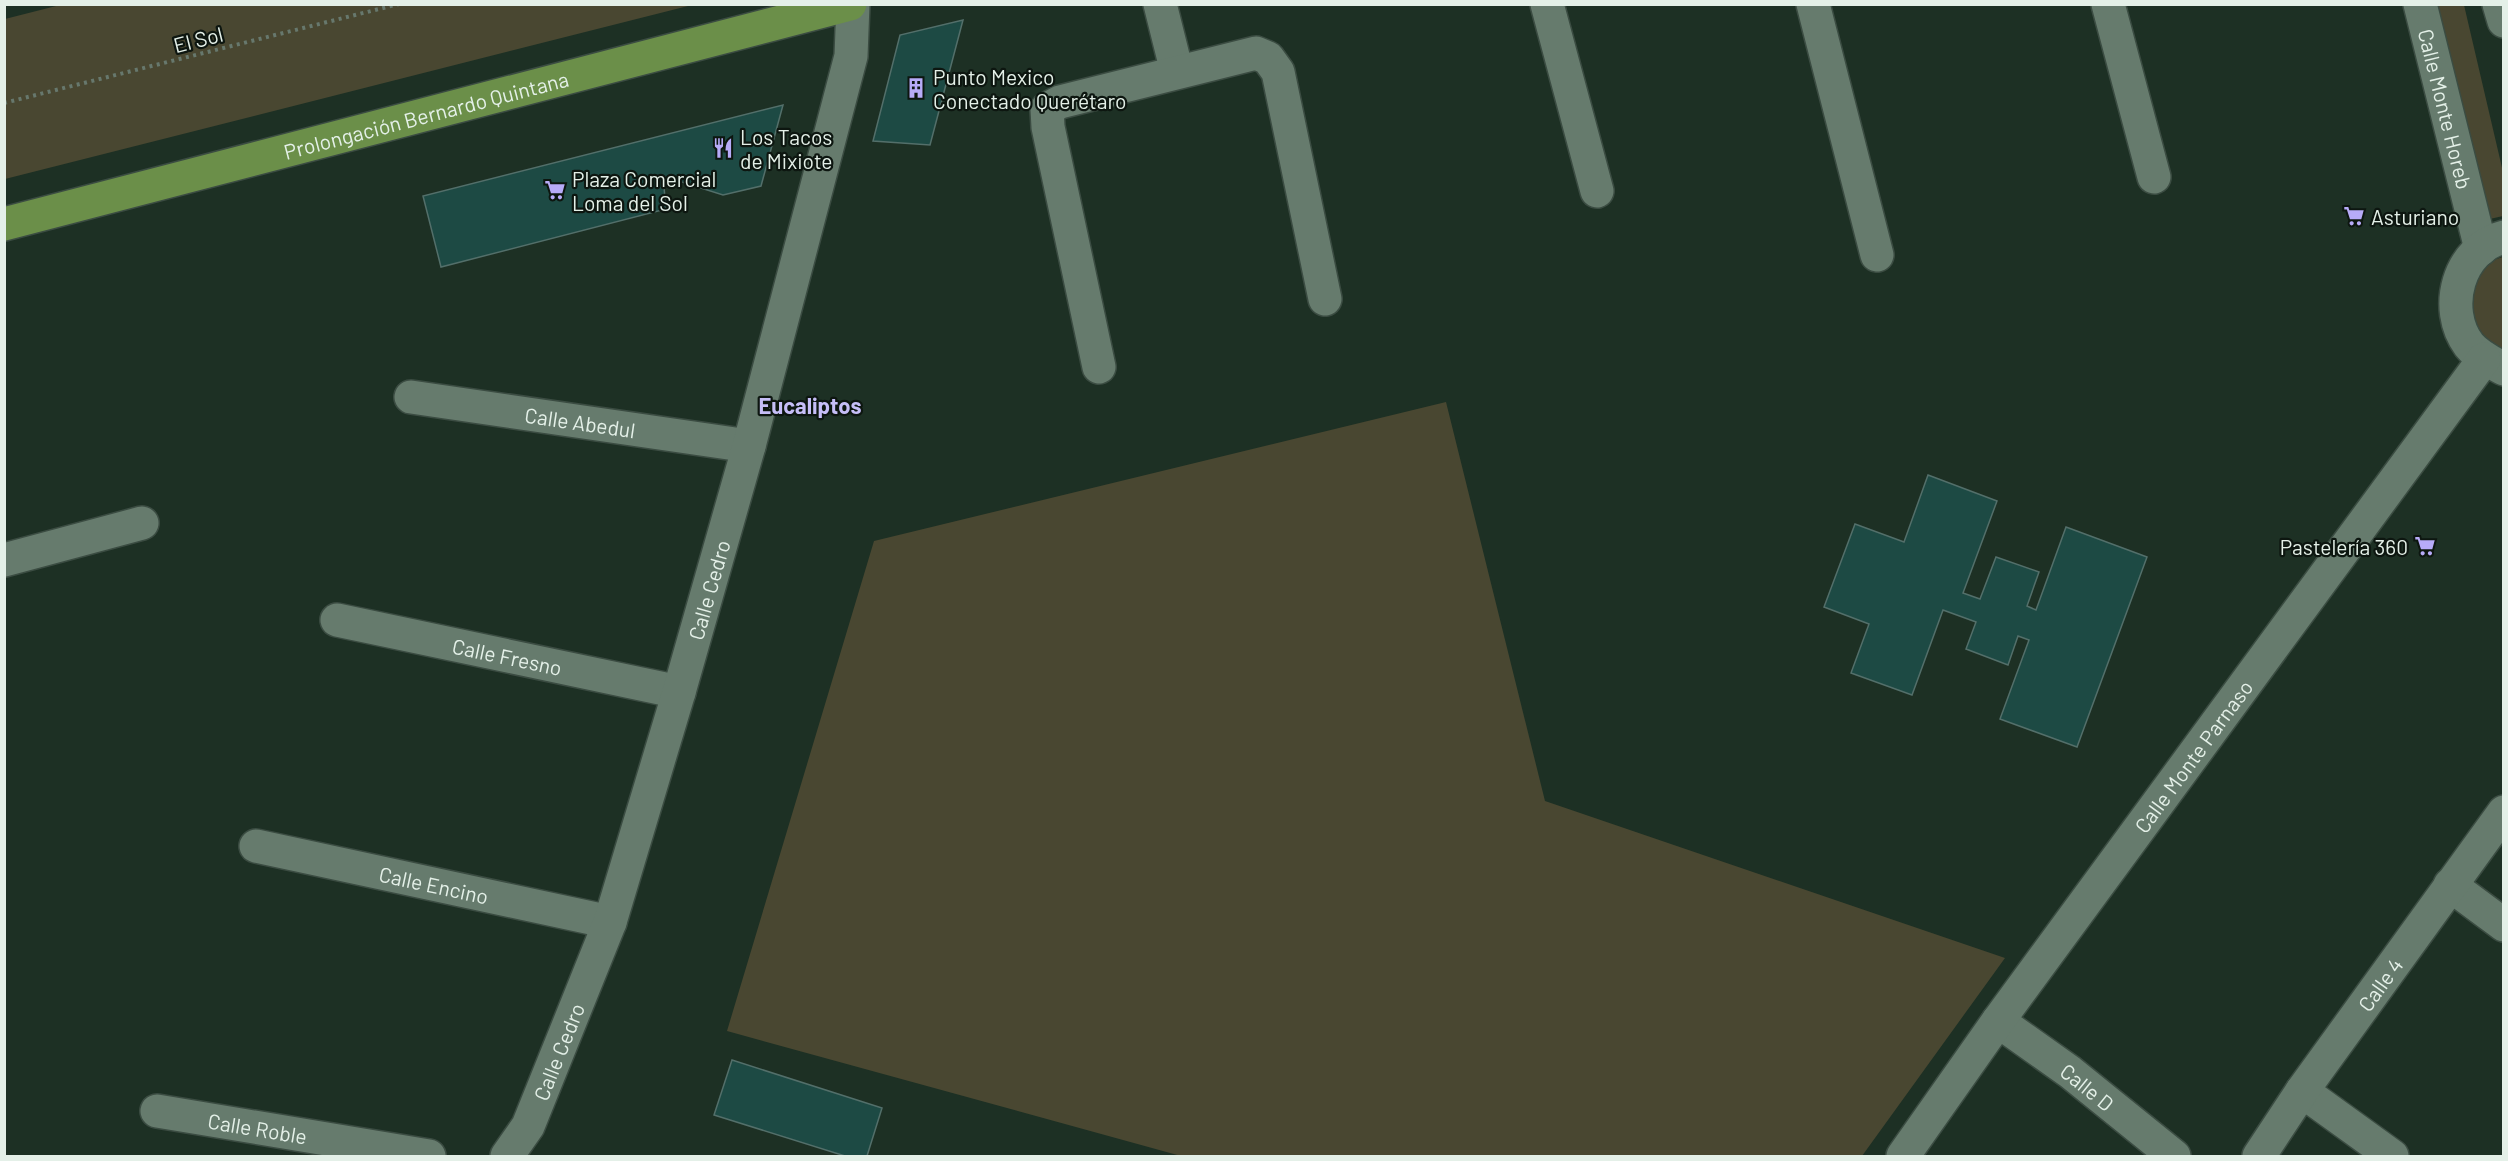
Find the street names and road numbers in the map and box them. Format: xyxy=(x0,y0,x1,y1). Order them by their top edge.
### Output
street label: El Sol xyxy=(171,21,225,57)
street label: Calle Monte Horeb xyxy=(2414,26,2478,192)
street label: Prolongación Bernardo Quintana xyxy=(281,65,571,163)
street label: Calle Abedul xyxy=(523,401,637,442)
street label: Calle Cedro xyxy=(682,537,734,643)
street label: Calle Fresno xyxy=(450,632,564,680)
street label: Calle Monte Parnaso xyxy=(2128,675,2257,837)
street label: Calle Encino xyxy=(377,860,491,908)
street label: Calle 4 xyxy=(2352,952,2407,1016)
street label: Calle Cedro xyxy=(527,999,589,1104)
street label: Calle D xyxy=(2056,1057,2119,1115)
street label: Calle Roble xyxy=(206,1107,309,1148)

